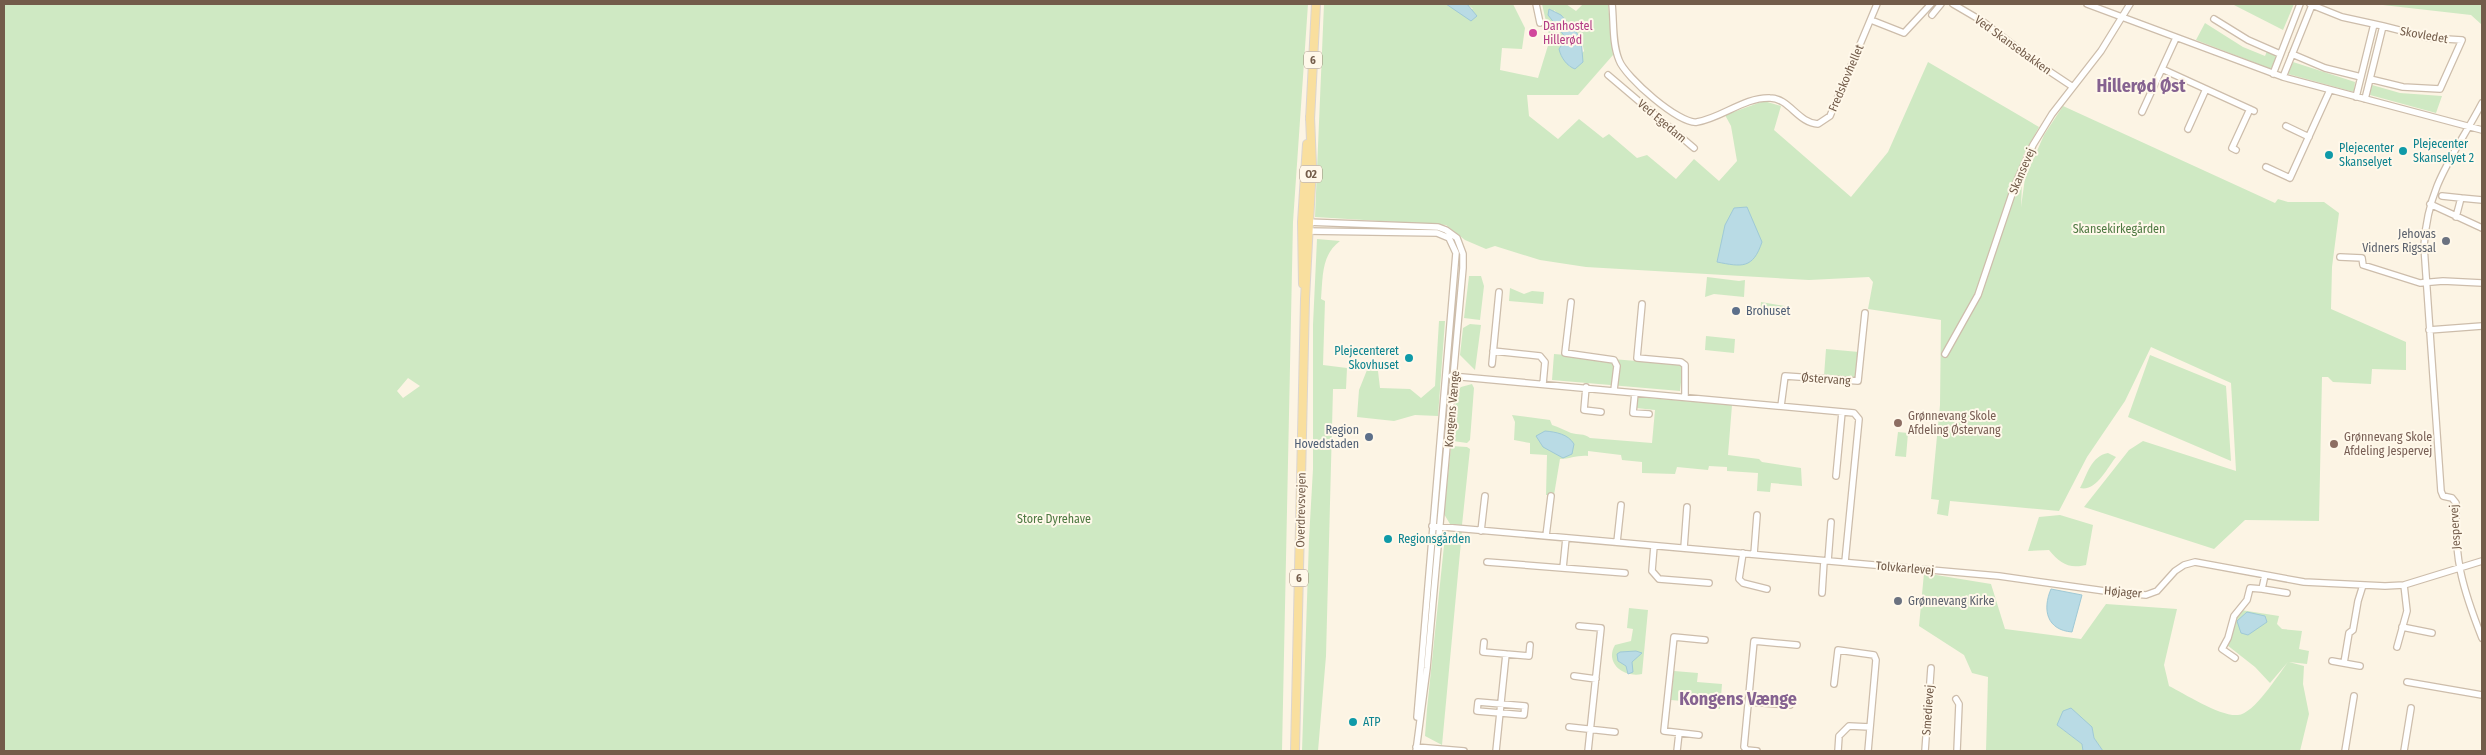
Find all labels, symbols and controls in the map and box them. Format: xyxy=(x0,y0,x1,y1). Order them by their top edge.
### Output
street label: Ved Skansebakken xyxy=(1972,13,2054,77)
place label: Danhostel Hillerød xyxy=(1543,19,1593,47)
street label: Skovledet xyxy=(2399,24,2449,46)
marker: Danhostel Hillerød xyxy=(1527,27,1539,39)
street label: Fredskovhellet xyxy=(1826,42,1866,114)
road number: 6 xyxy=(1304,52,1322,68)
district label: Hillerød Øst xyxy=(2096,75,2186,97)
street label: Ved Egedam xyxy=(1635,97,1689,145)
place label: Plejecenter Skanselyet 2 xyxy=(2413,137,2474,165)
place label: Plejecenter Skanselyet xyxy=(2339,141,2395,169)
marker: Plejecenter Skanselyet 2 xyxy=(2397,145,2409,157)
street label: Skansevej xyxy=(2006,146,2038,196)
marker: Plejecenter Skanselyet xyxy=(2323,149,2335,161)
road number: O2 xyxy=(1300,165,1322,182)
park label: Skansekirkegården xyxy=(2073,222,2165,236)
place label: Jehovas Vidners Rigssal xyxy=(2362,227,2436,255)
marker: Jehovas Vidners Rigssal xyxy=(2440,235,2452,247)
place label: Brohuset xyxy=(1746,304,1790,318)
marker: Brohuset xyxy=(1730,305,1742,317)
place label: Plejecenteret Skovhuset xyxy=(1334,344,1399,372)
marker: Plejecenteret Skovhuset xyxy=(1403,352,1415,364)
street label: Kongens Vænge xyxy=(1442,370,1462,448)
street label: Østervang xyxy=(1801,370,1852,388)
place label: Grønnevang Skole Afdeling Østervang xyxy=(1908,409,2001,437)
marker: Grønnevang Skole Afdeling Østervang xyxy=(1892,417,1904,429)
place label: Region Hovedstaden xyxy=(1294,423,1359,451)
place label: Grønnevang Skole Afdeling Jespervej xyxy=(2344,430,2432,458)
marker: Region Hovedstaden xyxy=(1363,431,1375,443)
marker: Grønnevang Skole Afdeling Jespervej xyxy=(2328,438,2340,450)
street label: Overdrevsvejen xyxy=(1293,472,1309,548)
street label: Jespervej xyxy=(2447,504,2463,550)
park label: Store Dyrehave xyxy=(1017,512,1091,526)
place label: Regionsgården xyxy=(1398,532,1471,546)
marker: Regionsgården xyxy=(1382,533,1394,545)
street label: Tolvkarlevej xyxy=(1875,558,1935,578)
road number: 6 xyxy=(1290,570,1308,586)
street label: Højager xyxy=(2103,583,2143,601)
place label: Grønnevang Kirke xyxy=(1908,594,1994,608)
marker: Grønnevang Kirke xyxy=(1892,595,1904,607)
street label: Smedievej xyxy=(1919,684,1937,736)
district label: Kongens Vænge xyxy=(1679,688,1797,710)
place label: ATP xyxy=(1363,715,1381,729)
marker: ATP xyxy=(1347,716,1359,728)

